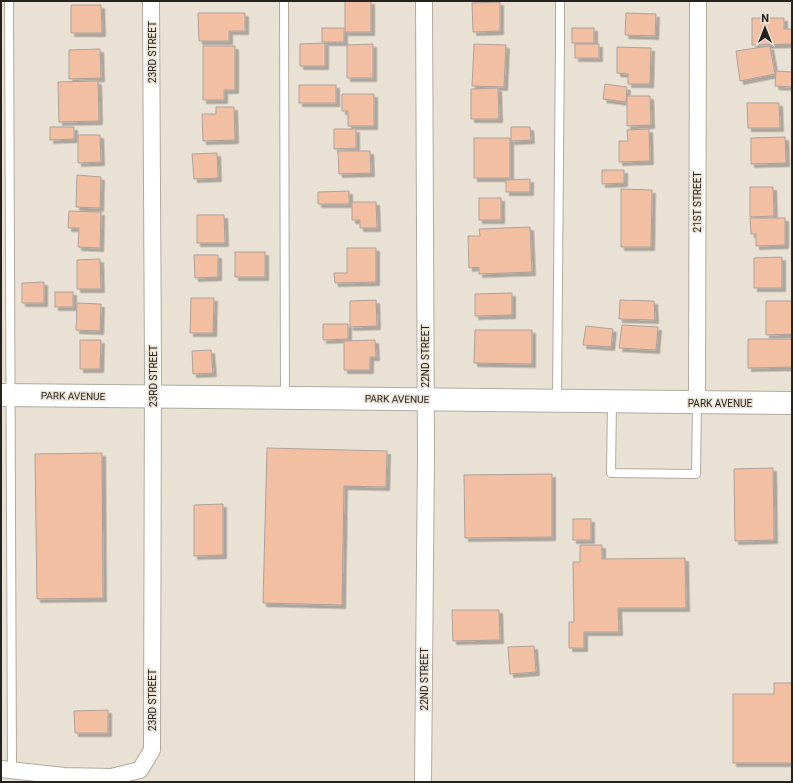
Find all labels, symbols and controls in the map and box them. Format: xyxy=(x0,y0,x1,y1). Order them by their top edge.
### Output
north arrow xyxy=(745,8,785,48)
text: N xyxy=(761,12,769,25)
street label: 23RD STREET xyxy=(147,21,158,83)
street label: 21ST STREET xyxy=(692,172,703,232)
street label: 22ND STREET xyxy=(420,325,431,387)
street label: 23RD STREET xyxy=(148,345,159,407)
street label: PARK AVENUE xyxy=(41,390,106,402)
street label: PARK AVENUE xyxy=(365,393,430,405)
street label: PARK AVENUE xyxy=(688,398,753,409)
street label: 22ND STREET xyxy=(419,648,430,710)
street label: 23RD STREET xyxy=(147,669,158,731)

